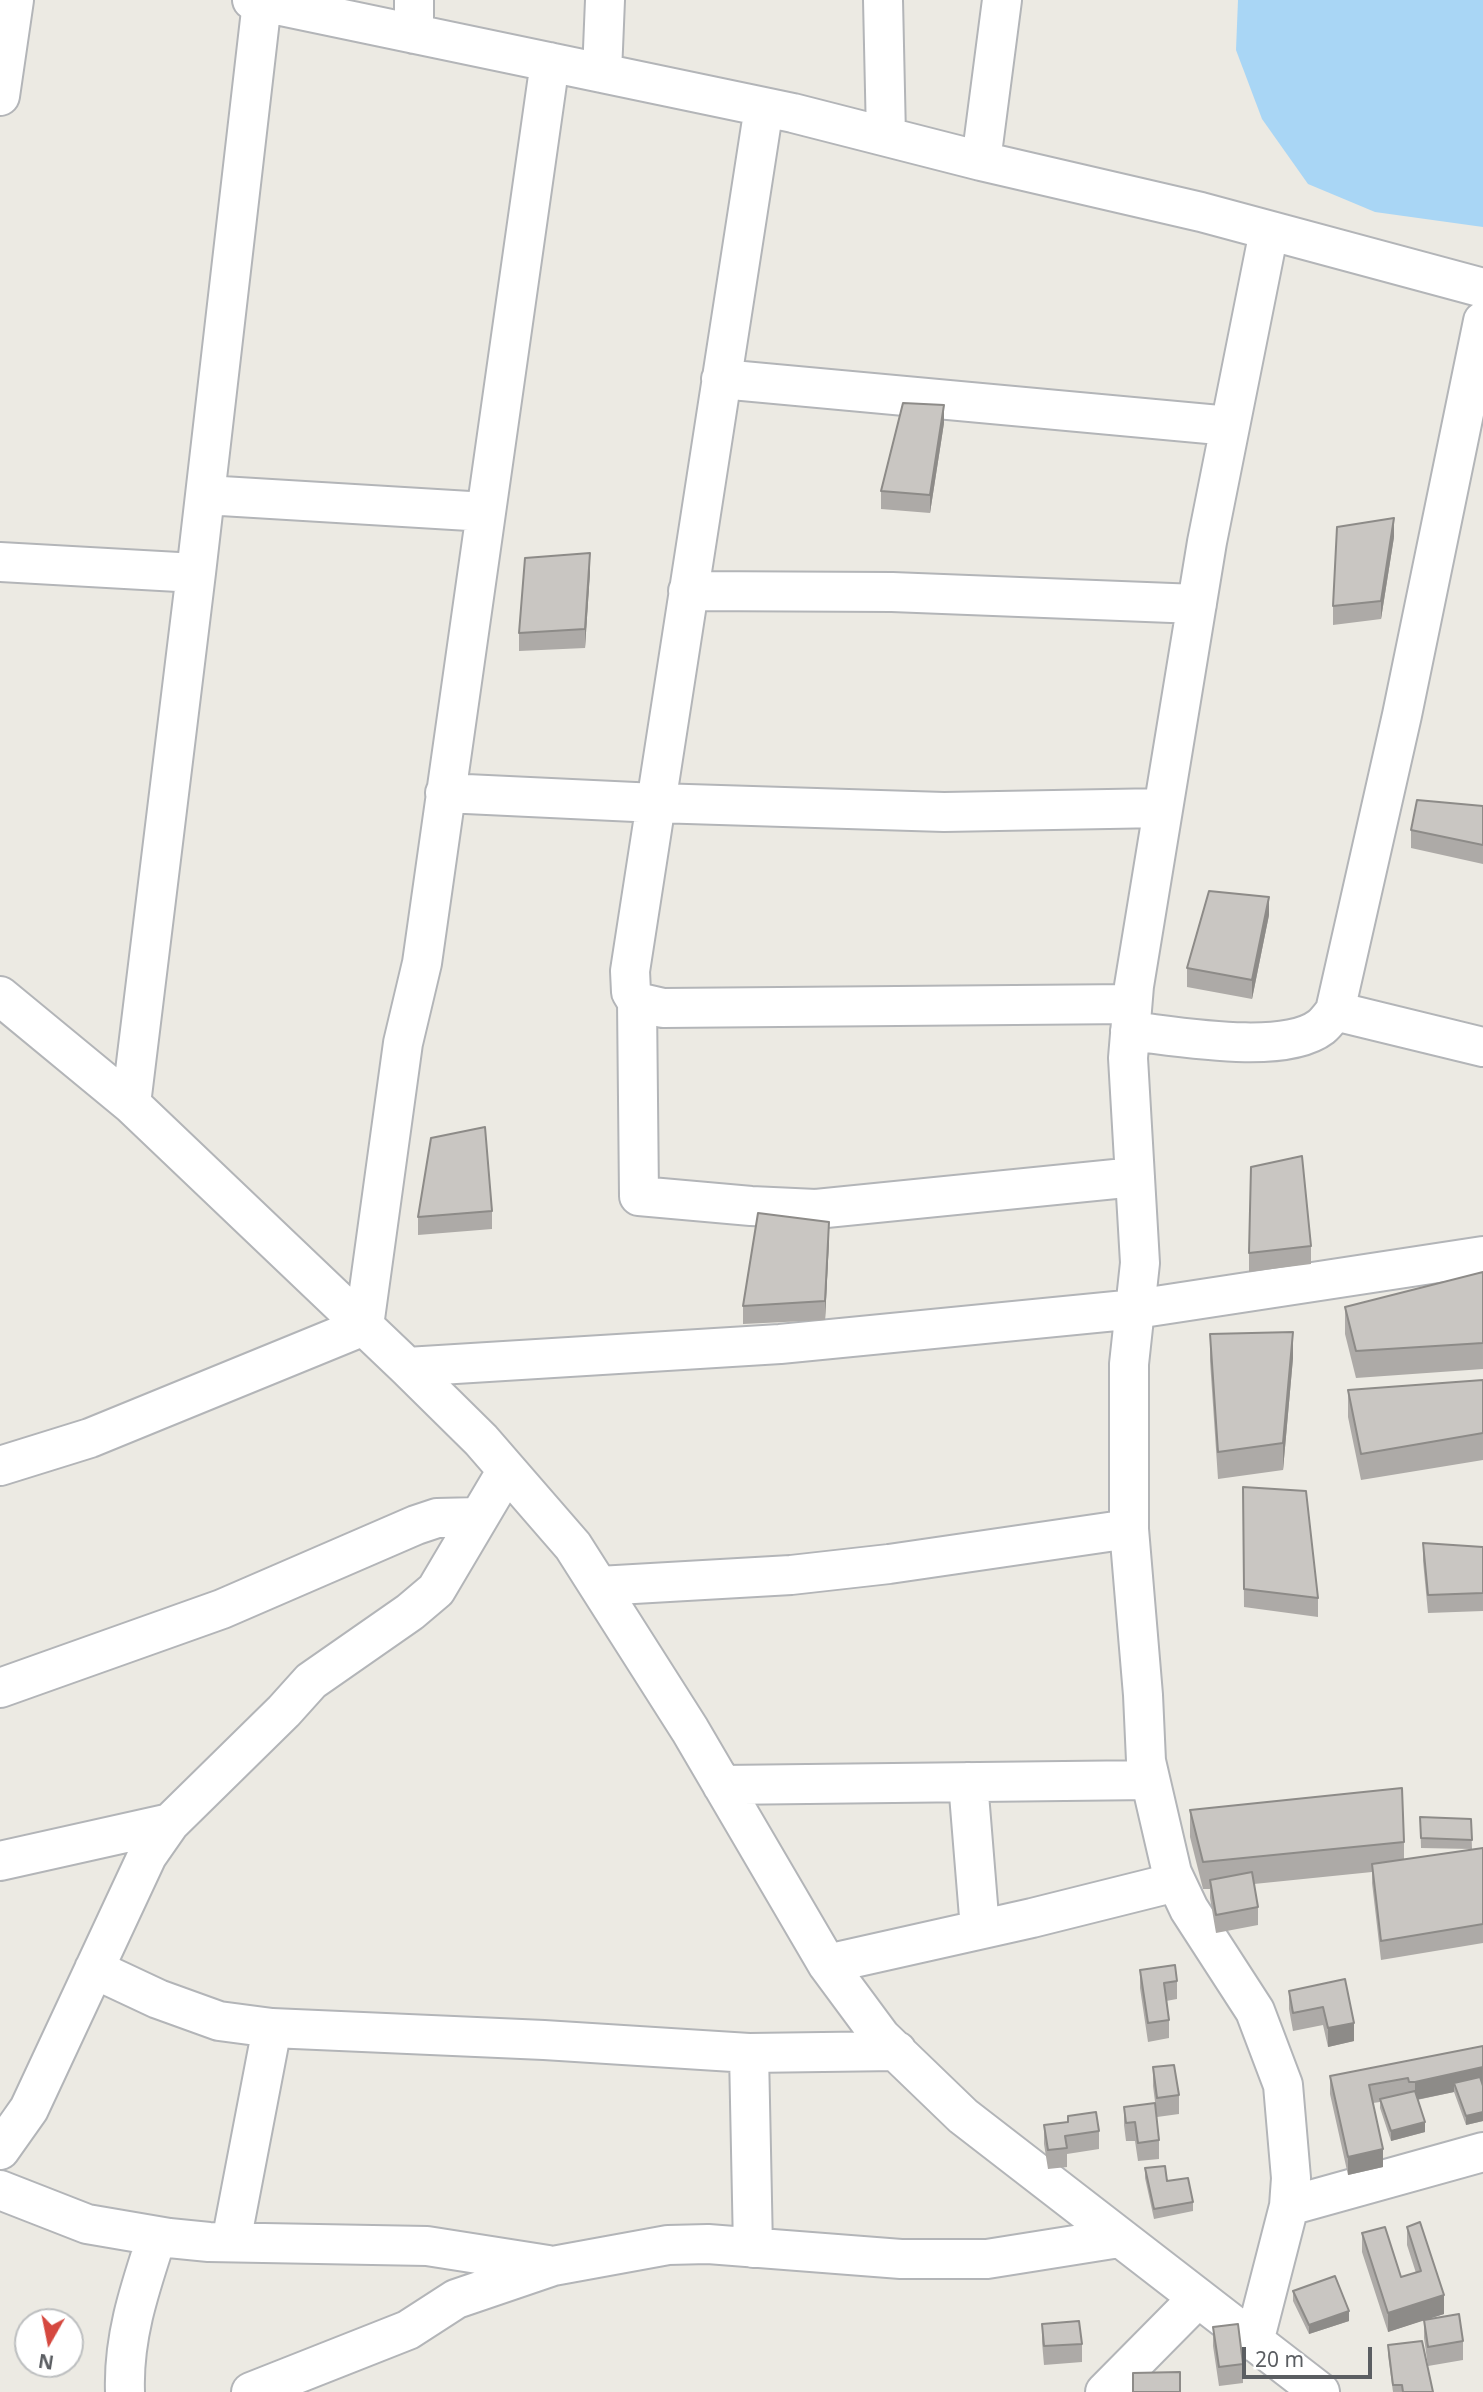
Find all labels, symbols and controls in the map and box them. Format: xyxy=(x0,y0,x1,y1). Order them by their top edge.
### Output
north arrow xyxy=(14,2308,84,2378)
scale bar xyxy=(1245,2332,1374,2376)
text: 20 m xyxy=(1255,2345,1304,2373)
text: N xyxy=(36,2348,56,2376)

